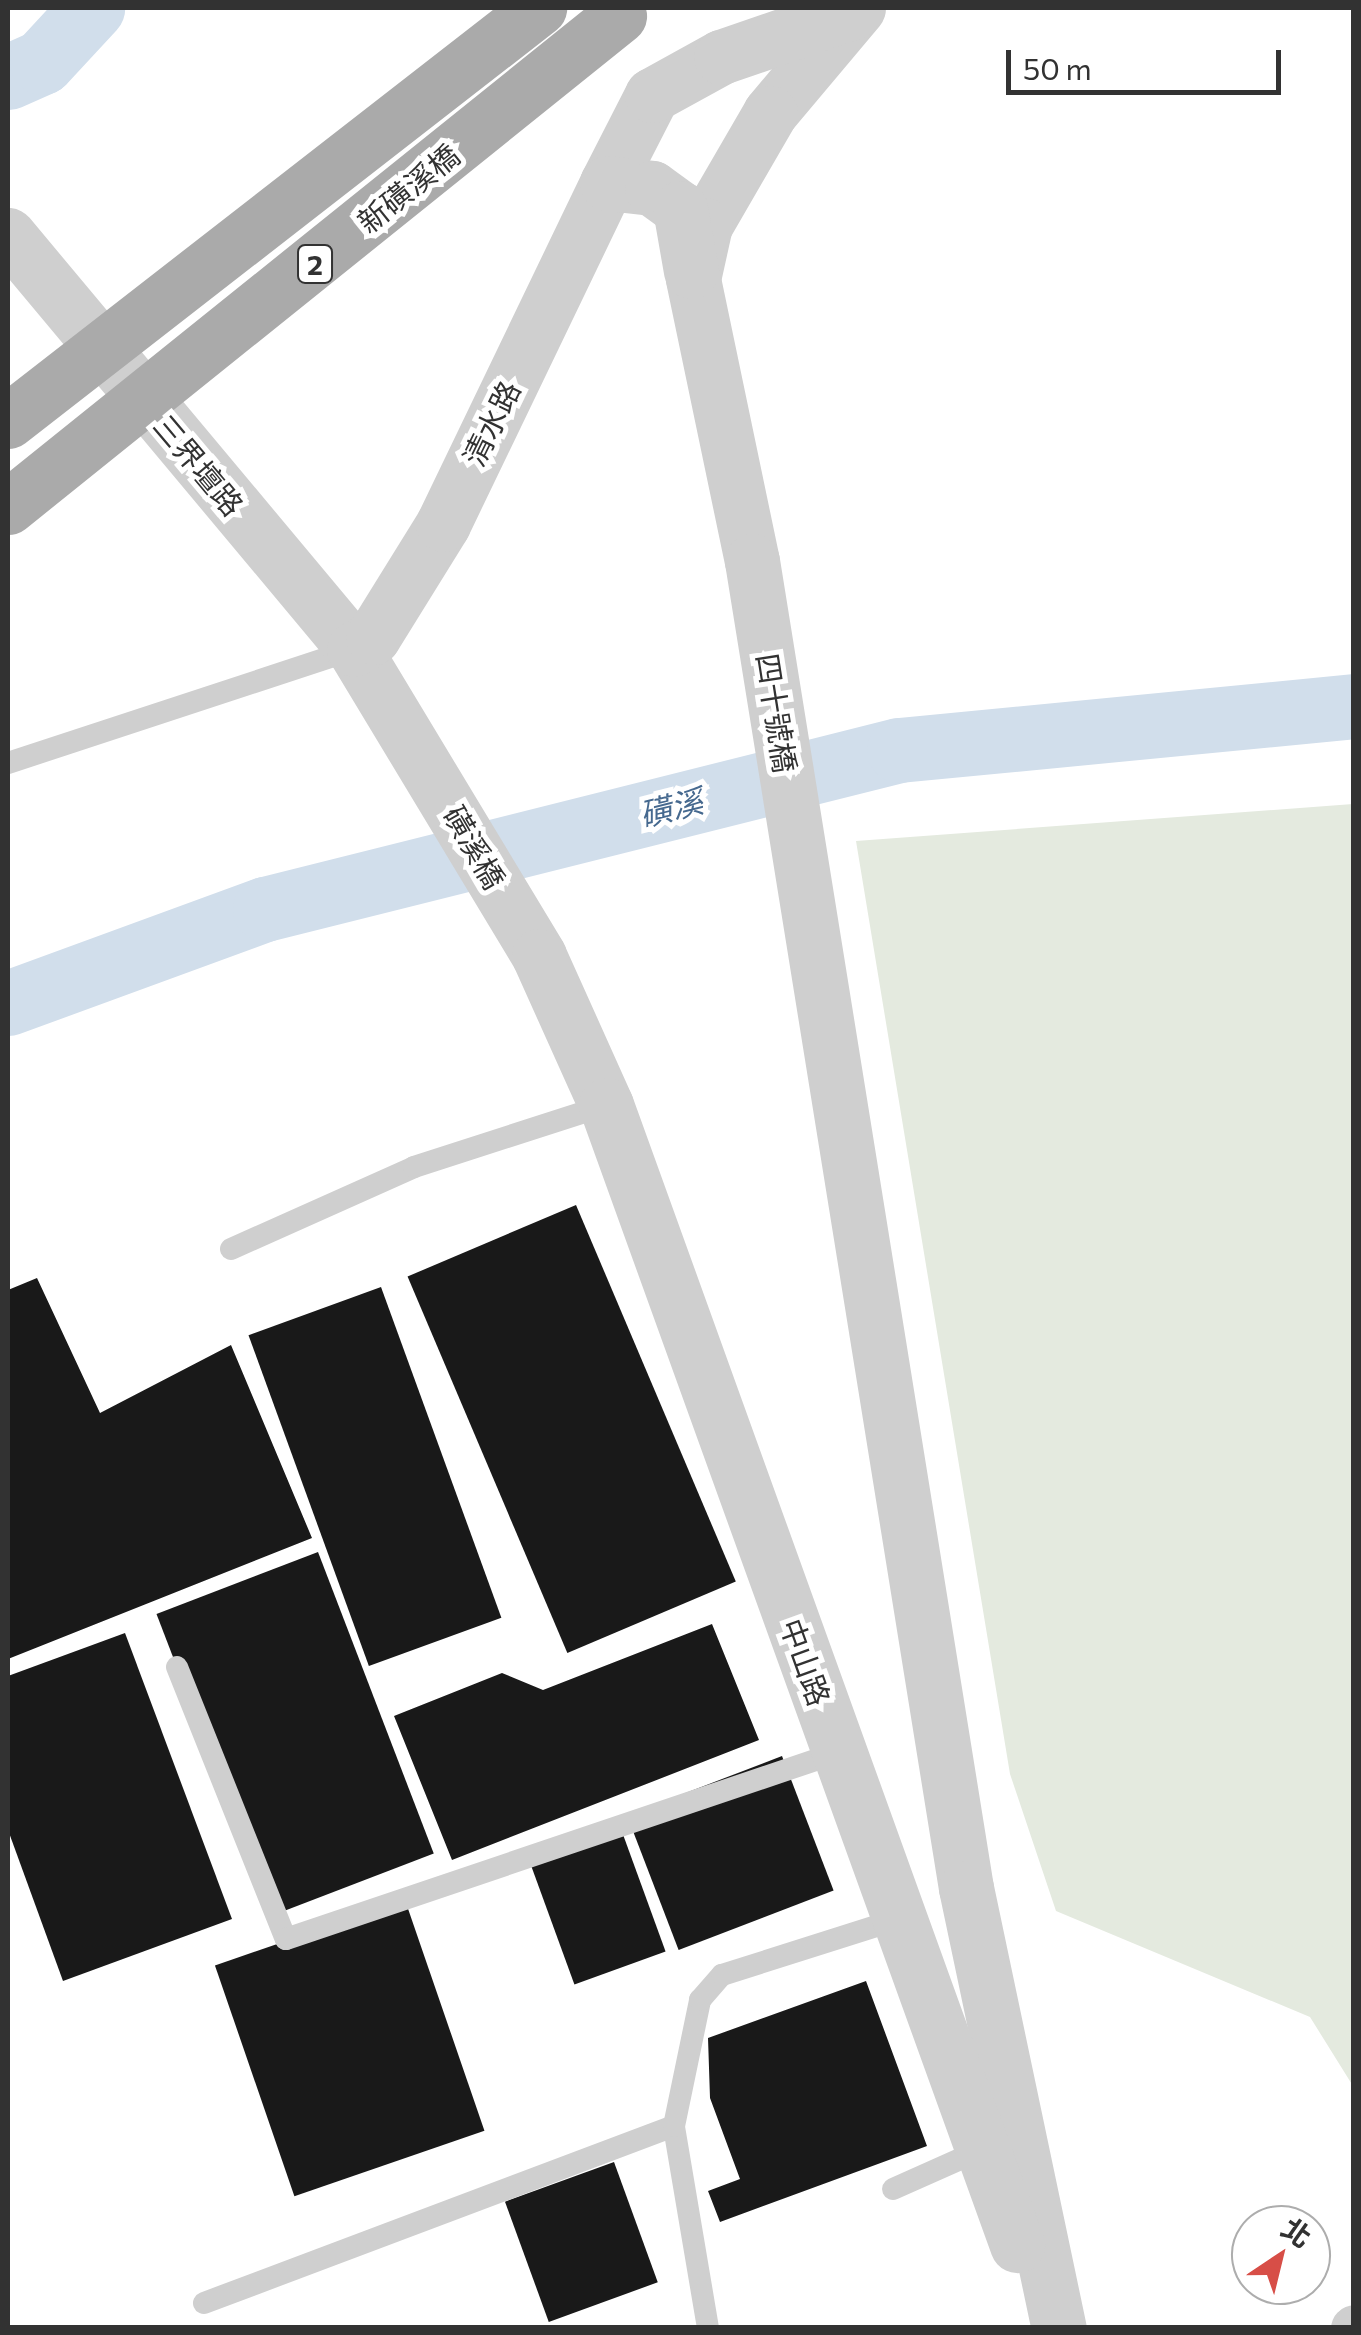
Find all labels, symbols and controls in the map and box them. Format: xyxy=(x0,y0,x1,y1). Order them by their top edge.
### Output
scale bar xyxy=(1011,30,1286,92)
text: 50 m xyxy=(1023,49,1092,86)
street label: 新磺溪橋 xyxy=(350,136,466,240)
road number: 2 xyxy=(295,241,335,287)
street label: 清水路 xyxy=(455,375,527,471)
street label: 三界壇路 xyxy=(147,407,251,523)
street label: 四十號橋 xyxy=(750,651,804,775)
water label: 磺溪 xyxy=(635,781,707,833)
street label: 磺溪橋 xyxy=(437,799,513,895)
street label: 中山路 xyxy=(774,1614,838,1710)
north arrow xyxy=(1231,2205,1331,2305)
text: 北 xyxy=(1276,2210,1318,2254)

